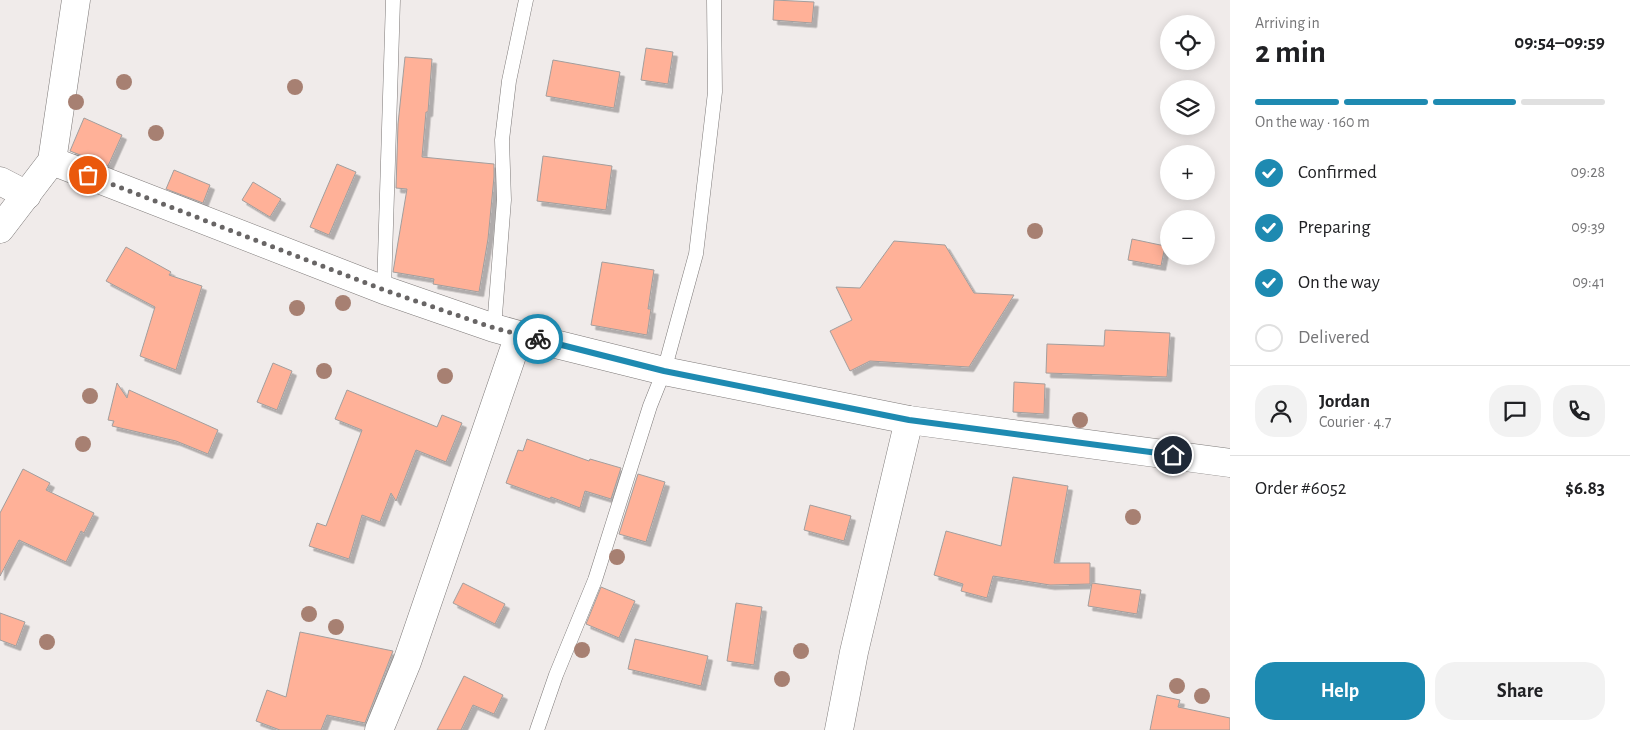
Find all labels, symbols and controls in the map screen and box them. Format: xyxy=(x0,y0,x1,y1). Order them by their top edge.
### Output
map controls xyxy=(1160,15,1215,265)
button: locate xyxy=(1160,15,1215,70)
text: Arriving in xyxy=(1255,15,1320,31)
text: 09:54–09:59 xyxy=(1514,33,1605,52)
text: 2 min xyxy=(1255,36,1326,68)
button: layers xyxy=(1160,80,1215,135)
text: On the way · 160 m xyxy=(1255,114,1370,130)
button: + xyxy=(1160,145,1215,200)
pin xyxy=(67,154,109,196)
icon: check xyxy=(1255,159,1283,187)
icon: bag xyxy=(74,161,102,189)
text: Confirmed xyxy=(1298,163,1377,182)
text: 09:28 xyxy=(1571,164,1605,180)
button: − xyxy=(1160,210,1215,265)
icon: check xyxy=(1255,214,1283,242)
text: Preparing xyxy=(1298,218,1371,237)
text: 09:39 xyxy=(1571,219,1605,235)
icon: check xyxy=(1255,269,1283,297)
text: On the way xyxy=(1298,273,1380,292)
text: 09:41 xyxy=(1572,274,1605,290)
courier xyxy=(513,314,563,364)
icon: bike xyxy=(524,325,552,353)
text: Delivered xyxy=(1298,328,1370,347)
button: person xyxy=(1255,385,1307,437)
button: chat xyxy=(1489,385,1541,437)
button: phone xyxy=(1553,385,1605,437)
text: Jordan xyxy=(1319,392,1370,411)
text: Courier · 4.7 xyxy=(1319,414,1391,430)
pin xyxy=(1152,434,1194,476)
icon: home xyxy=(1159,441,1187,469)
text: Order #6052 xyxy=(1255,479,1346,498)
text: $6.83 xyxy=(1565,479,1605,498)
button: Help xyxy=(1255,662,1425,720)
button: Share xyxy=(1435,662,1605,720)

